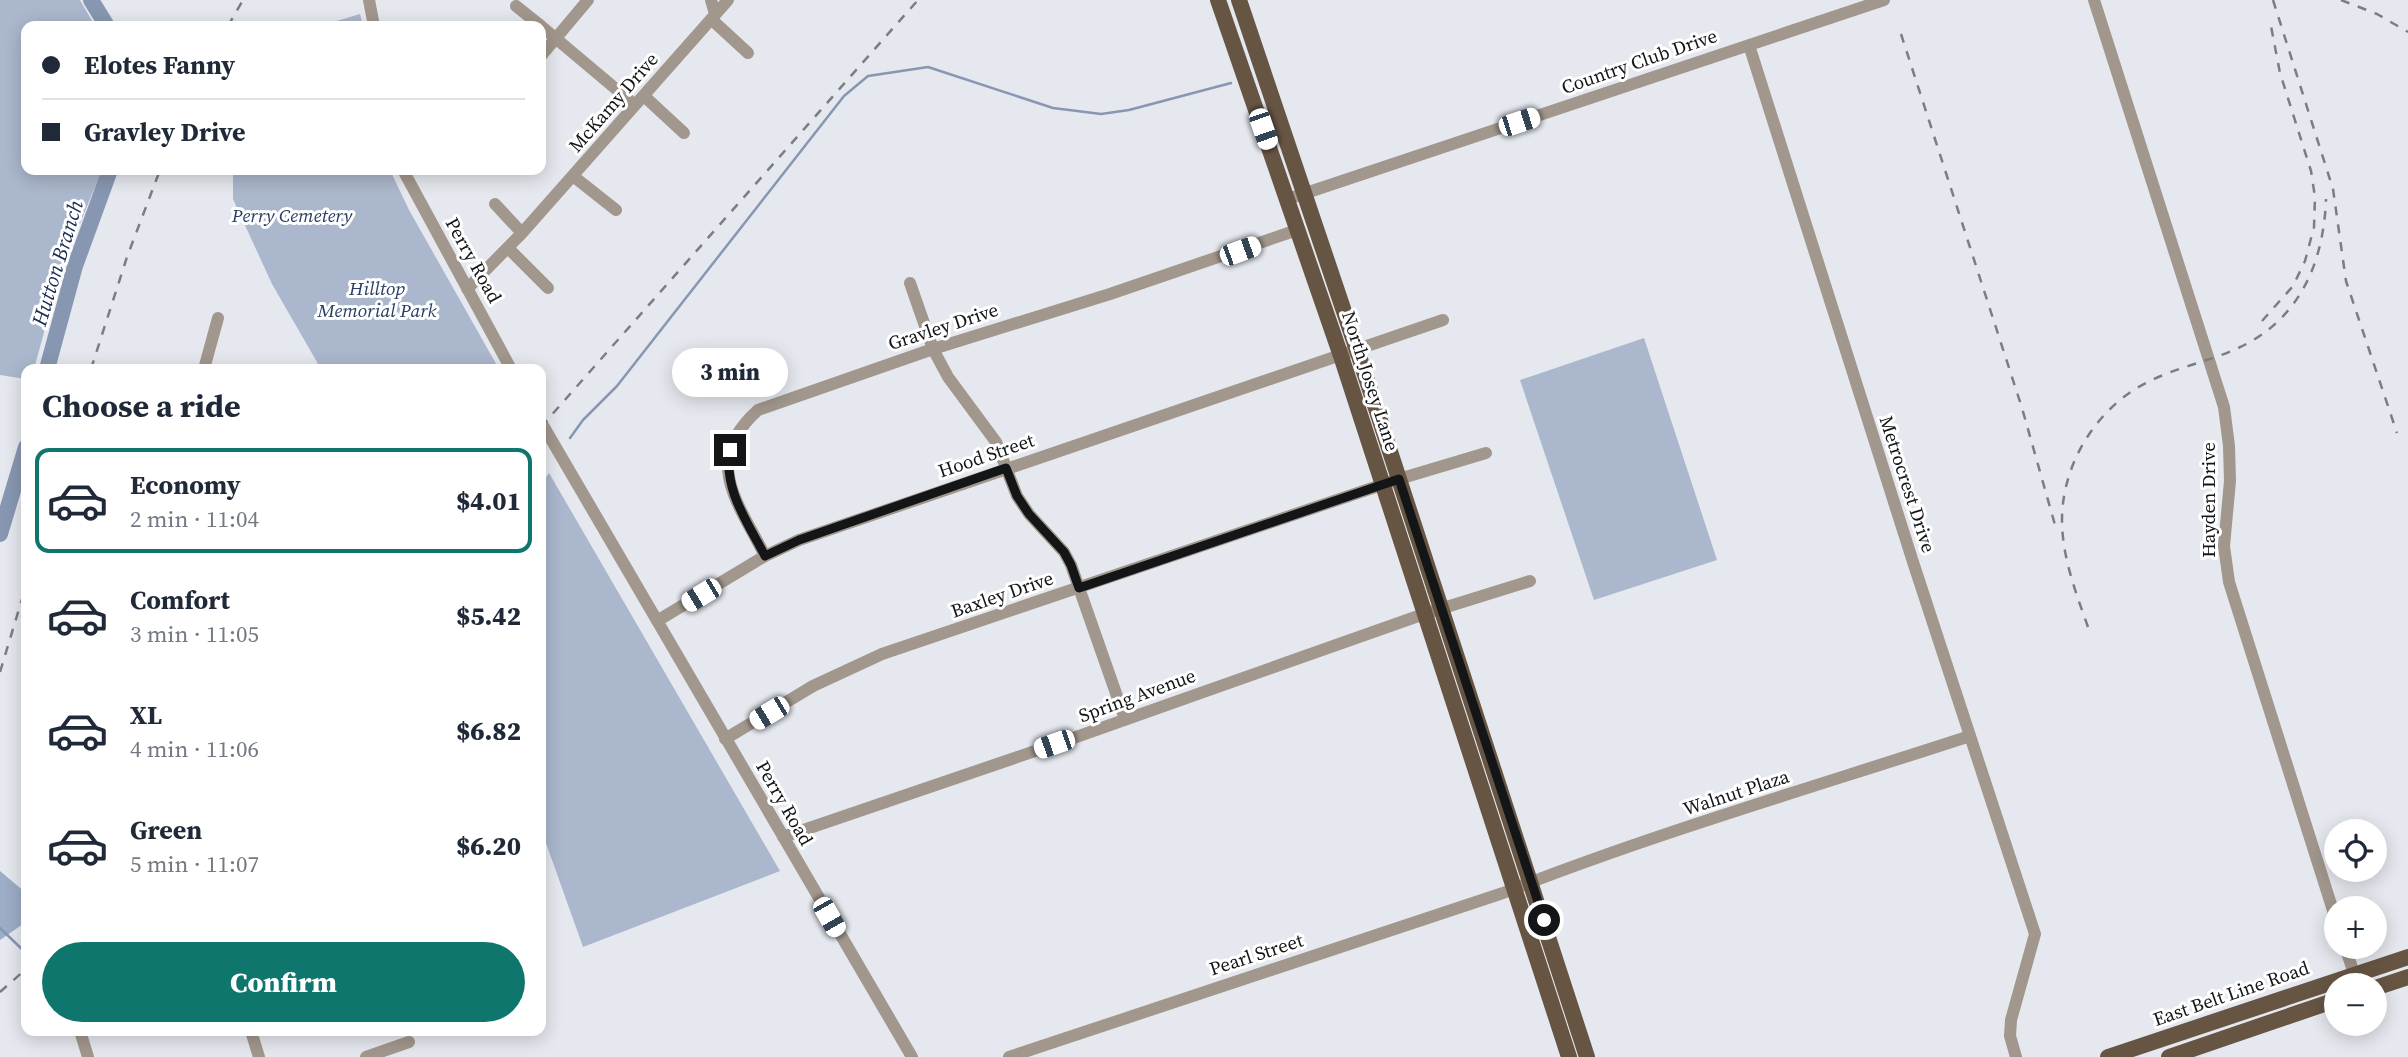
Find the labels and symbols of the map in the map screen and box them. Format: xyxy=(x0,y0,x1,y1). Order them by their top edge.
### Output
street label: Country Club Drive xyxy=(1558,22,1720,100)
street label: McKamy Drive xyxy=(562,47,664,157)
car xyxy=(1247,106,1280,152)
car xyxy=(1496,106,1543,138)
water label: Hutton Branch xyxy=(24,196,90,330)
park label: Perry Cemetery xyxy=(231,202,353,228)
street label: Perry Road xyxy=(440,213,508,308)
car xyxy=(1217,234,1264,268)
park label: Hilltop Memorial Park xyxy=(316,275,437,323)
street label: Gravley Drive xyxy=(885,296,1001,356)
street label: North Josey Lane xyxy=(1336,308,1406,454)
callout: 3 min xyxy=(672,349,788,398)
street label: Metrocrest Drive xyxy=(1874,412,1942,556)
street label: Hood Street xyxy=(935,426,1038,484)
route end xyxy=(714,434,746,466)
street label: Hayden Drive xyxy=(2195,442,2221,558)
street label: Baxley Drive xyxy=(947,564,1057,624)
car xyxy=(678,575,725,615)
street label: Spring Avenue xyxy=(1075,662,1199,728)
car xyxy=(746,693,793,733)
car xyxy=(1031,727,1078,761)
street label: Perry Road xyxy=(750,756,820,850)
street label: Walnut Plaza xyxy=(1680,763,1793,821)
car xyxy=(810,894,849,940)
route start xyxy=(1528,904,1560,936)
street label: Pearl Street xyxy=(1206,926,1307,981)
street label: East Belt Line Road xyxy=(2150,954,2313,1032)

